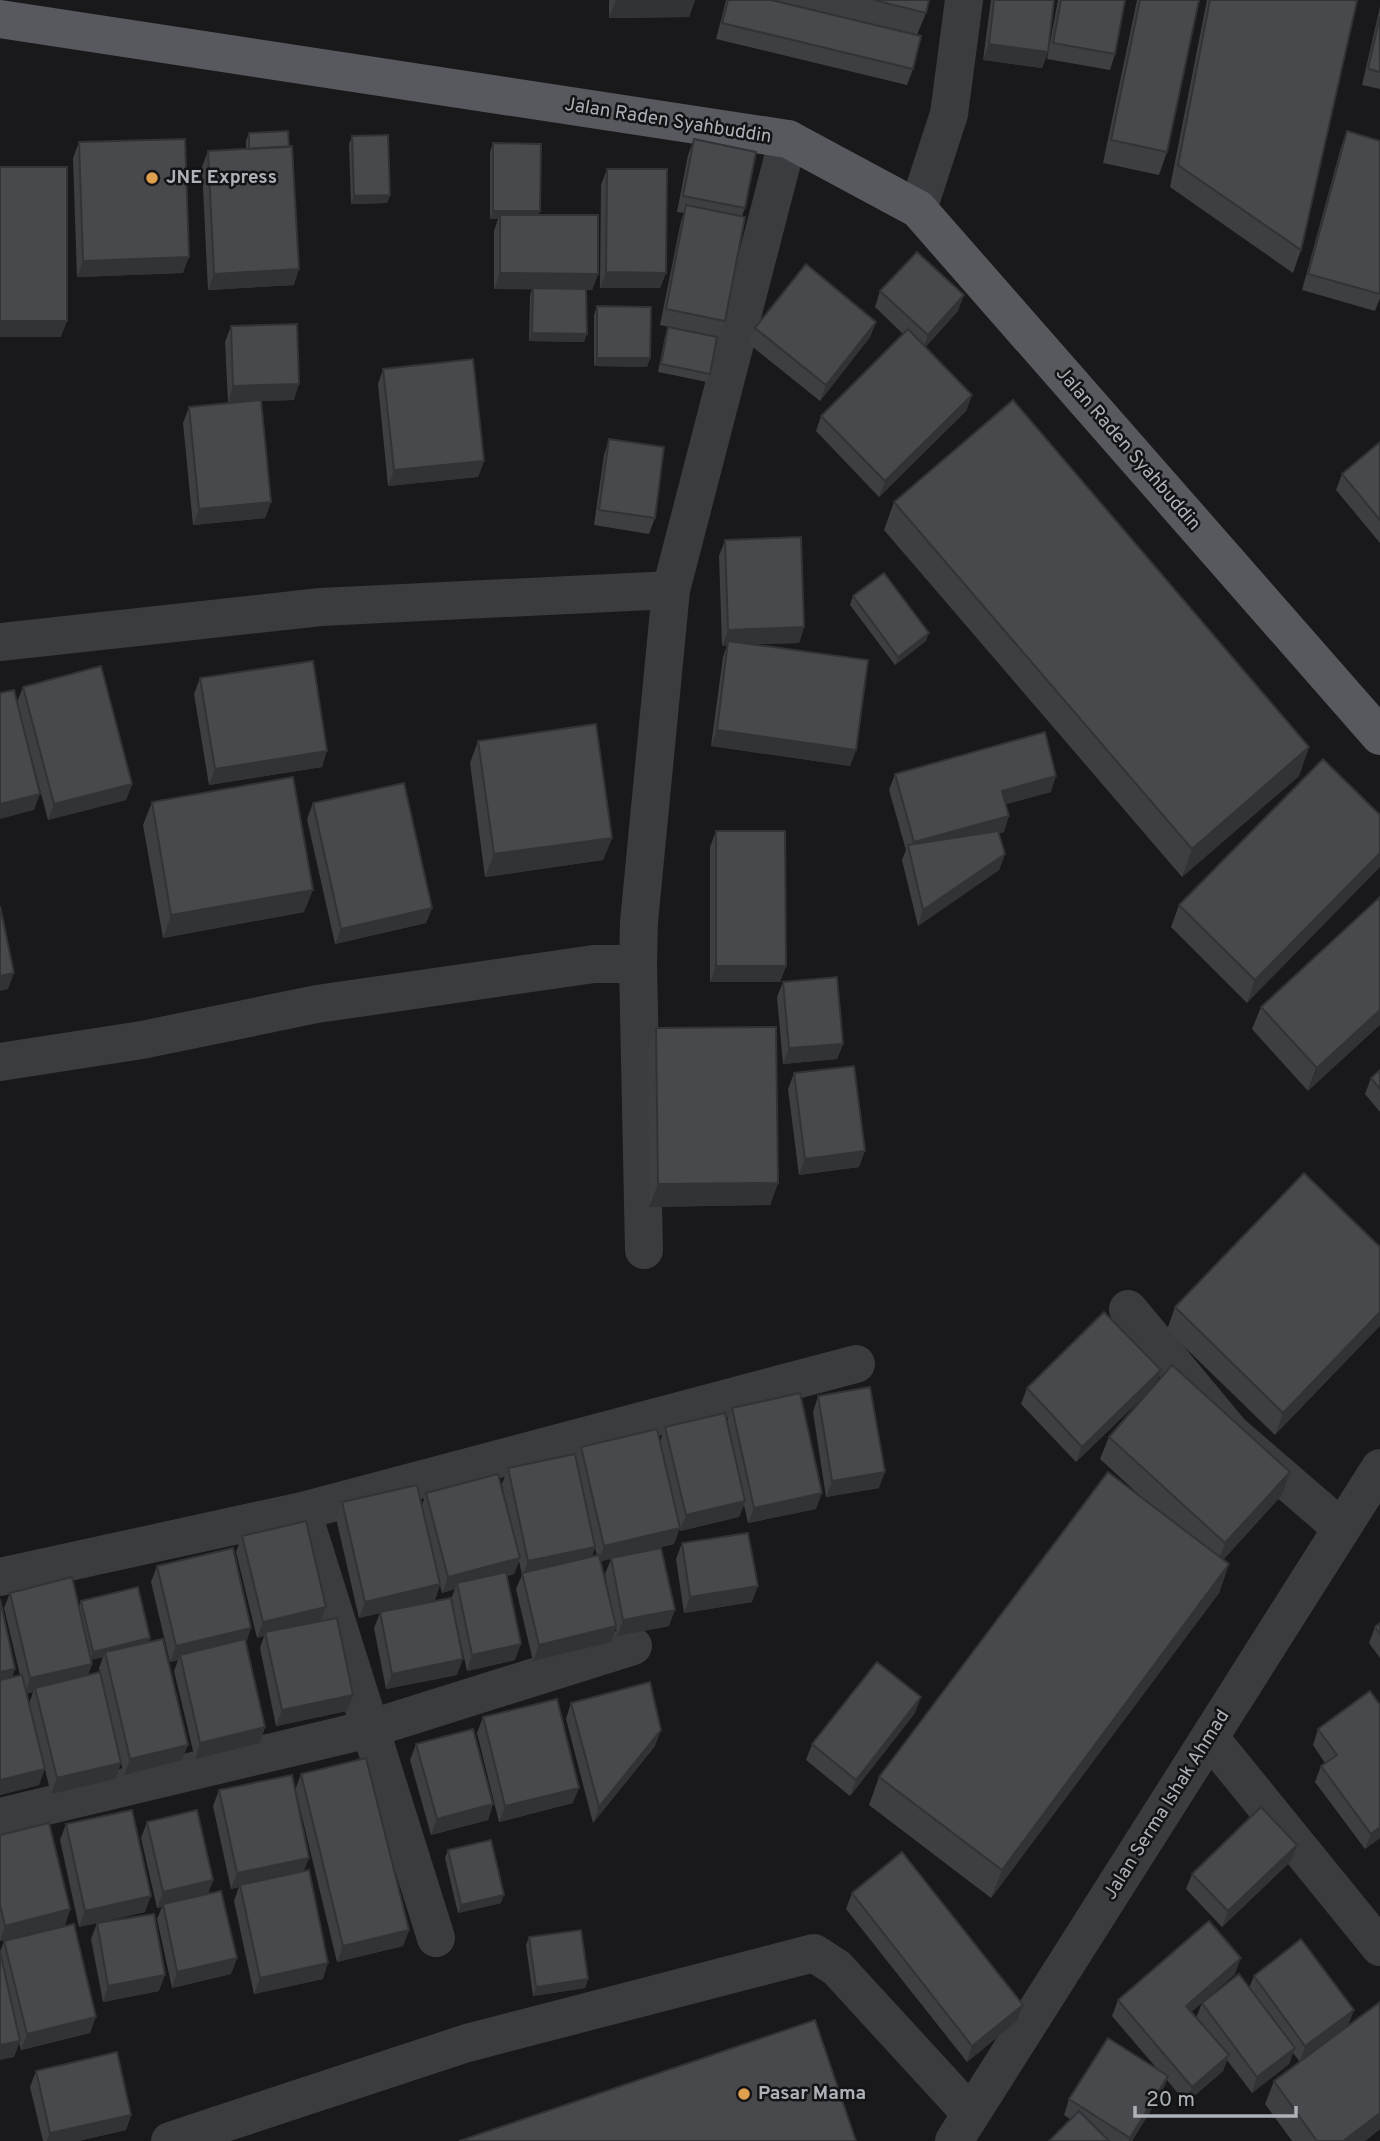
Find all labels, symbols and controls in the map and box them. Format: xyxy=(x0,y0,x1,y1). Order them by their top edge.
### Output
street label: Jalan Raden Syahbuddin xyxy=(563,93,773,149)
place label: JNE Express xyxy=(166,166,277,190)
marker: JNE Express xyxy=(144,170,160,186)
street label: Jalan Raden Syahbuddin xyxy=(1050,362,1206,536)
street label: Jalan Serma Ishak Ahmad xyxy=(1099,1706,1235,1904)
scale bar xyxy=(1135,2074,1296,2118)
place label: Pasar Mama xyxy=(758,2082,866,2106)
marker: Pasar Mama xyxy=(736,2086,752,2102)
text: 20 m xyxy=(1146,2087,1195,2114)

